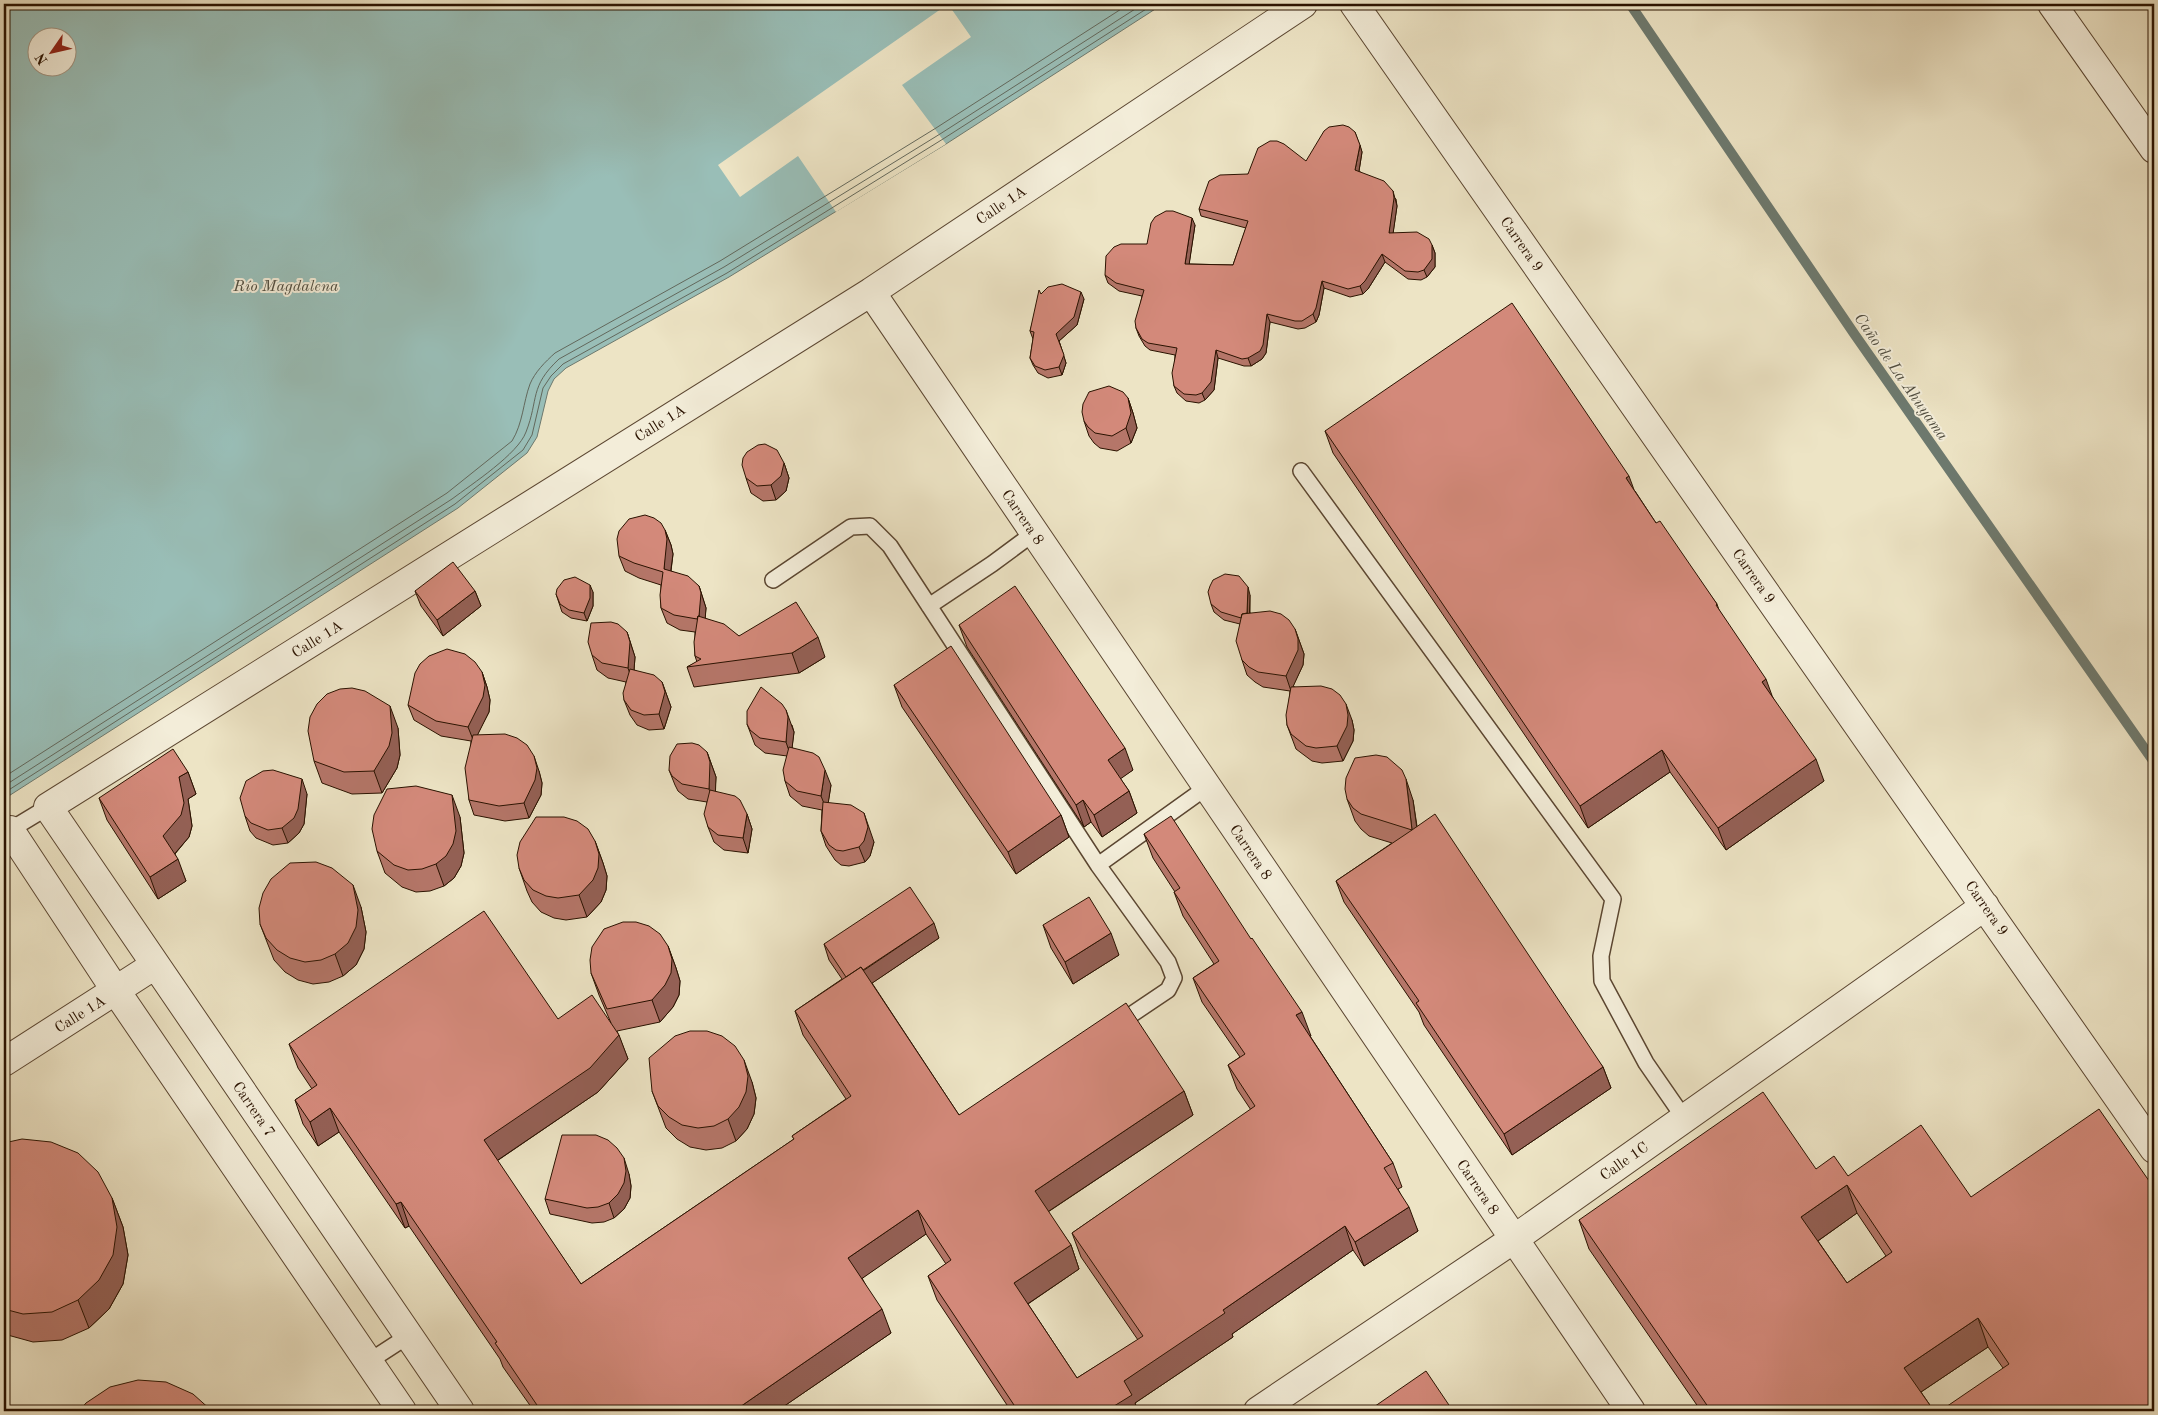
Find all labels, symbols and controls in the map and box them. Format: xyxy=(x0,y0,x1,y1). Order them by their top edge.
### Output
north arrow xyxy=(28,28,78,78)
text: N xyxy=(33,50,51,67)
street label: Calle 1A xyxy=(974,184,1030,228)
street label: Carrera 9 xyxy=(1497,215,1545,275)
water label: Río Magdalena xyxy=(232,279,339,295)
water label: Caño de La Ahuyama xyxy=(1850,311,1950,444)
street label: Calle 1A xyxy=(633,403,689,446)
street label: Carrera 8 xyxy=(998,487,1046,548)
street label: Carrera 9 xyxy=(1729,547,1777,607)
street label: Calle 1A xyxy=(290,619,346,662)
street label: Carrera 8 xyxy=(1226,822,1274,883)
street label: Carrera 9 xyxy=(1962,879,2010,939)
street label: Calle 1A xyxy=(53,994,109,1037)
street label: Carrera 7 xyxy=(229,1079,277,1140)
street label: Calle 1C xyxy=(1598,1140,1652,1184)
street label: Carrera 8 xyxy=(1453,1157,1501,1218)

